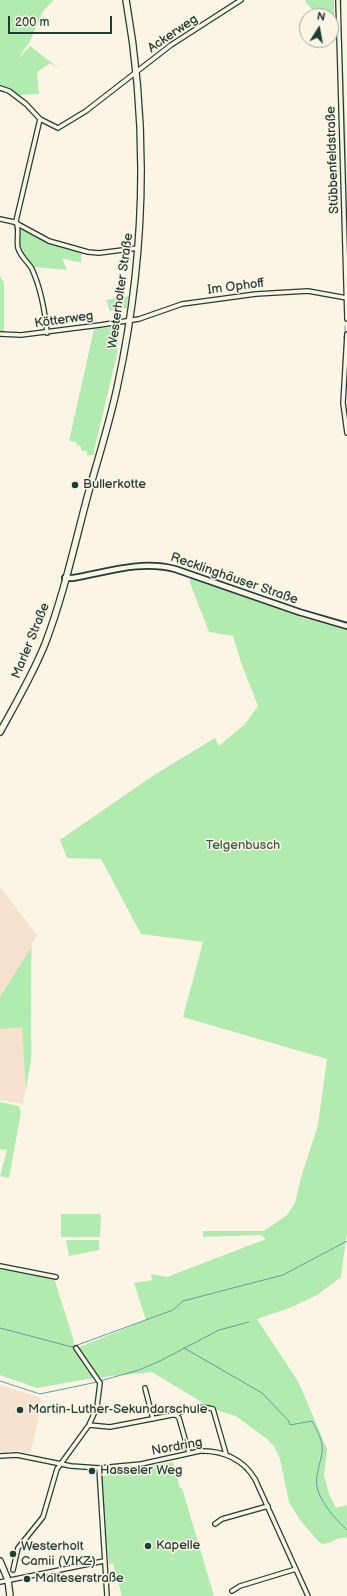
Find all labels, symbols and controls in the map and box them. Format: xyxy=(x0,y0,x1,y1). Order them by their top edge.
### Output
scale bar xyxy=(10,8,114,34)
north arrow xyxy=(299,8,339,48)
text: N xyxy=(316,10,326,24)
street label: Ackerweg xyxy=(145,12,201,56)
text: 200 m xyxy=(15,15,49,30)
street label: Stübbenfeldstraße xyxy=(323,106,343,214)
street label: Westerholter Straße xyxy=(105,232,137,350)
street label: Im Ophoff xyxy=(207,276,265,298)
street label: Kötterweg xyxy=(34,308,94,332)
place label: Bullerkotte xyxy=(83,477,146,493)
marker: Bullerkotte xyxy=(70,480,80,490)
street label: Recklinghäuser Straße xyxy=(168,550,300,608)
street label: Marler Straße xyxy=(9,601,53,681)
park label: Telgenbusch xyxy=(206,838,280,854)
place label: Martin-Luther-Sekundarschule xyxy=(28,1402,207,1418)
marker: Martin-Luther-Sekundarschule xyxy=(15,1405,25,1415)
street label: Nordring xyxy=(150,1435,204,1459)
place label: Hasseler Weg xyxy=(100,1463,182,1479)
marker: Hasseler Weg xyxy=(87,1466,97,1476)
place label: Kapelle xyxy=(156,1538,200,1554)
place label: Westerholt Camii (VIKZ) xyxy=(21,1539,96,1570)
marker: Kapelle xyxy=(143,1541,153,1551)
marker: Westerholt Camii (VIKZ) xyxy=(8,1549,18,1559)
place label: Malteserstraße xyxy=(35,1571,124,1587)
marker: Malteserstraße xyxy=(22,1574,32,1584)

